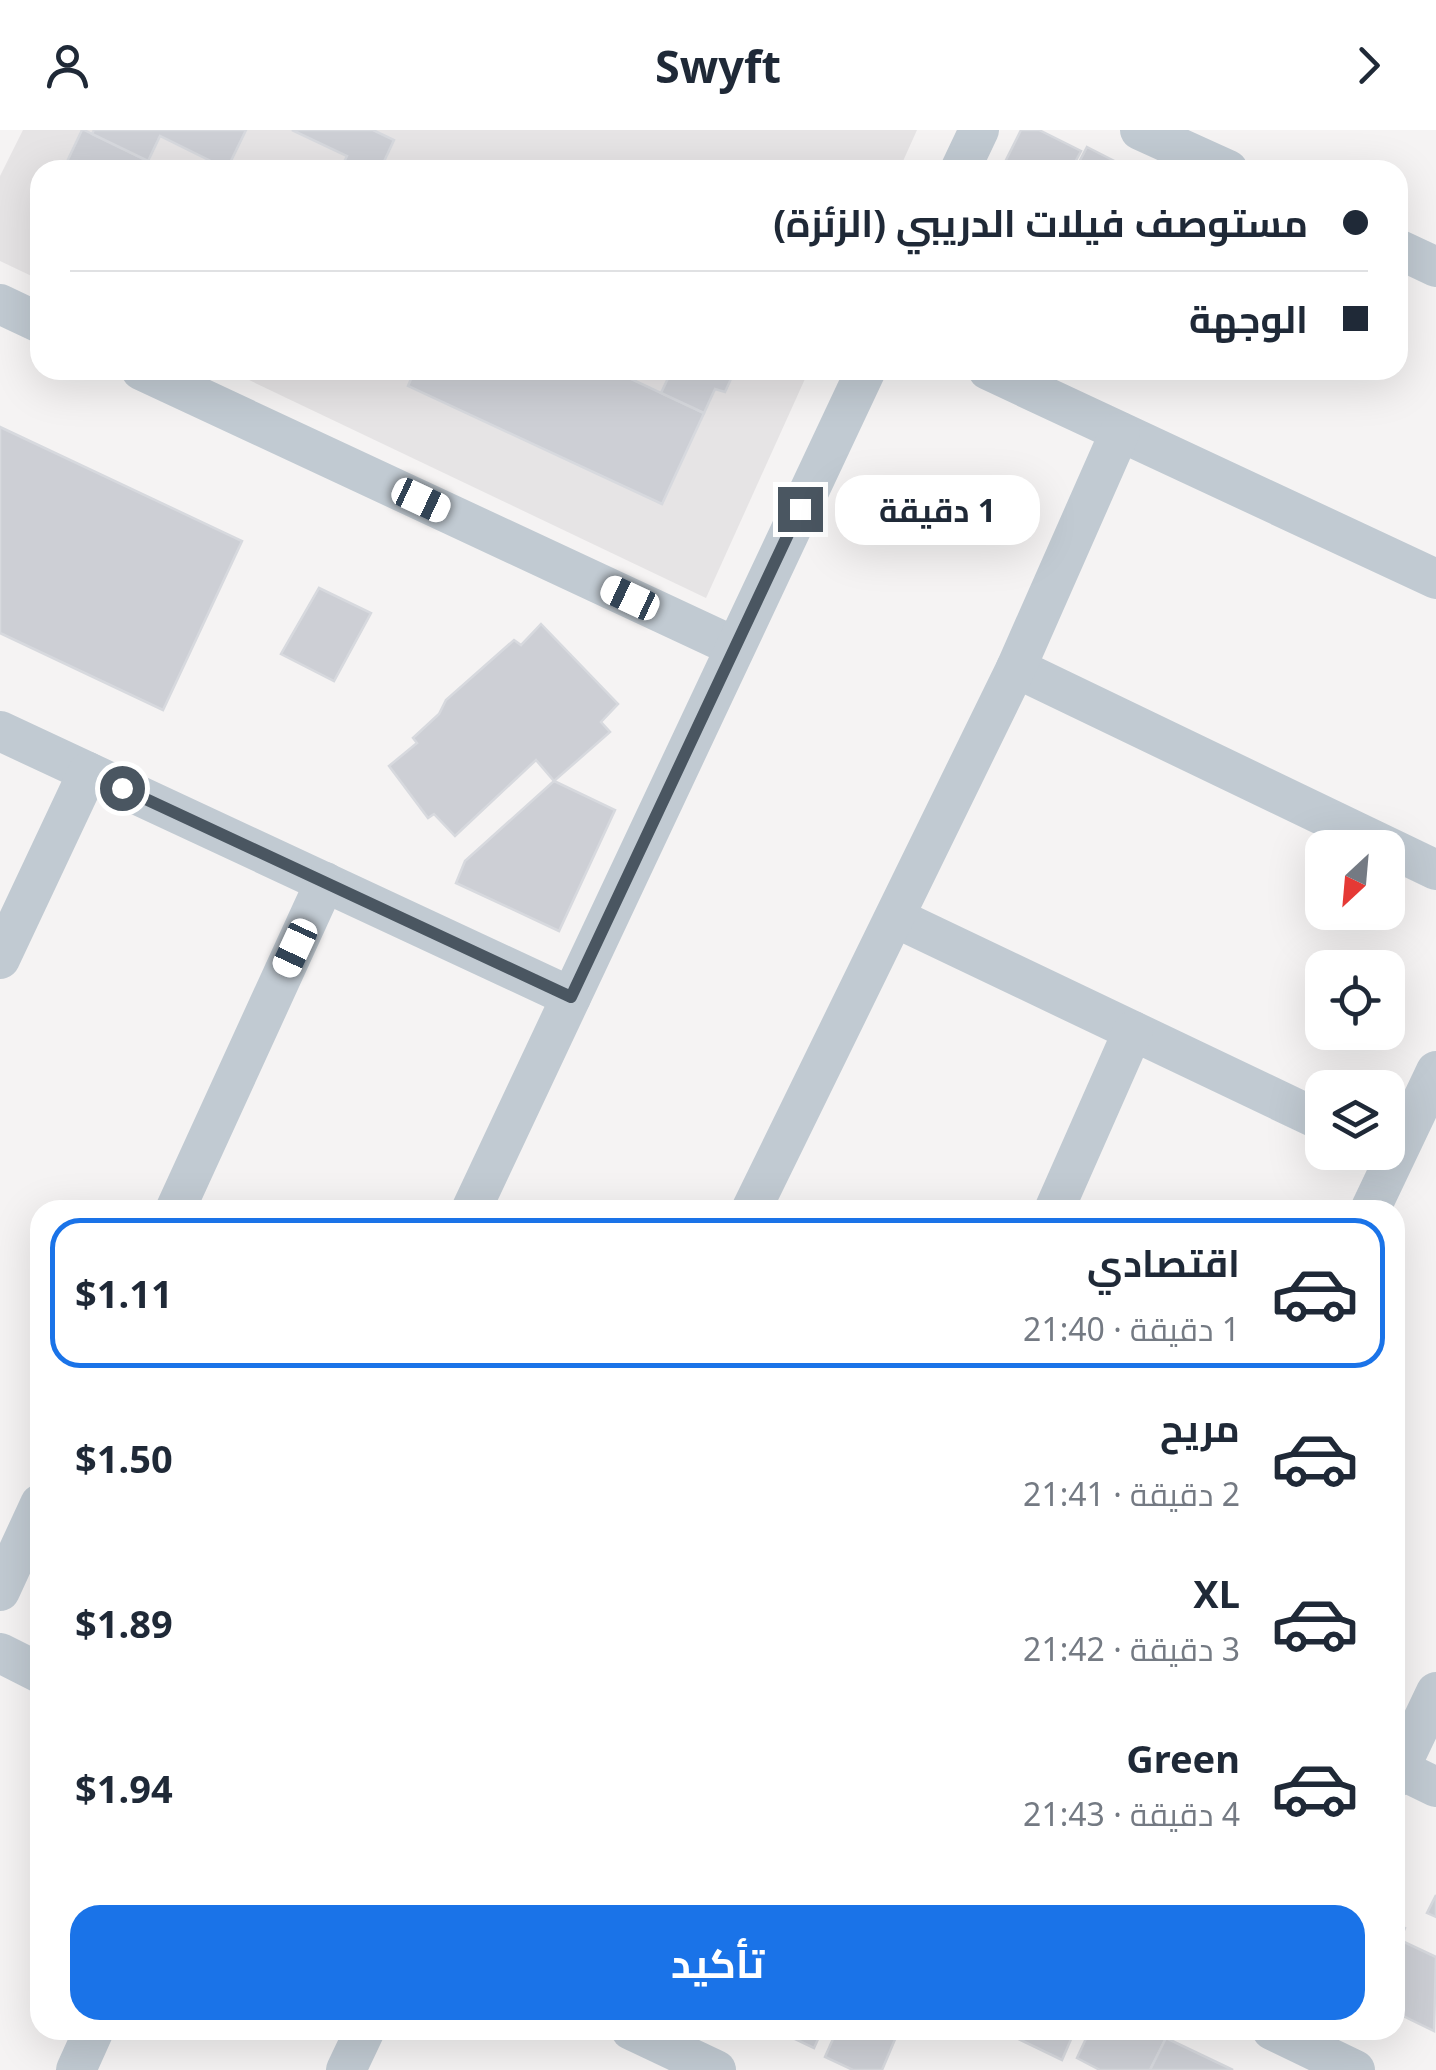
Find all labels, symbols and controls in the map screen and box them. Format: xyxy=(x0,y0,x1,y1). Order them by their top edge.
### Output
text: Swyft xyxy=(655,35,781,96)
icon: person xyxy=(40,38,95,93)
icon: forward xyxy=(1341,38,1396,93)
text: مستوصف فيلات الدريبي (الزئزة) xyxy=(773,196,1308,248)
text: الوجهة xyxy=(1189,292,1308,344)
car xyxy=(387,474,455,526)
callout: 1 دقيقة xyxy=(835,474,1040,544)
route end xyxy=(778,487,823,532)
text: 1 دقيقة xyxy=(879,488,996,531)
car xyxy=(596,572,664,624)
route start xyxy=(100,766,145,811)
north arrow xyxy=(1305,830,1405,930)
map controls xyxy=(1305,830,1405,1170)
car xyxy=(269,914,321,982)
button: locate xyxy=(1305,950,1405,1050)
button: layers xyxy=(1305,1070,1405,1170)
text: اقتصادي xyxy=(1087,1236,1240,1288)
icon: car xyxy=(1270,1248,1360,1338)
text: $1.11 xyxy=(75,1267,173,1319)
text: 1 دقيقة · 21:40 xyxy=(1023,1307,1240,1350)
text: مريح xyxy=(1160,1401,1240,1453)
icon: car xyxy=(1270,1413,1360,1503)
text: $1.50 xyxy=(75,1432,173,1484)
text: 2 دقيقة · 21:41 xyxy=(1023,1472,1240,1515)
text: XL xyxy=(1193,1567,1240,1619)
icon: car xyxy=(1270,1578,1360,1668)
text: $1.89 xyxy=(75,1597,173,1649)
text: 3 دقيقة · 21:42 xyxy=(1023,1627,1240,1670)
text: Green xyxy=(1126,1732,1240,1784)
icon: car xyxy=(1270,1743,1360,1833)
text: $1.94 xyxy=(75,1762,173,1814)
text: 4 دقيقة · 21:43 xyxy=(1023,1792,1240,1835)
button: تأكيد xyxy=(70,1905,1365,2020)

